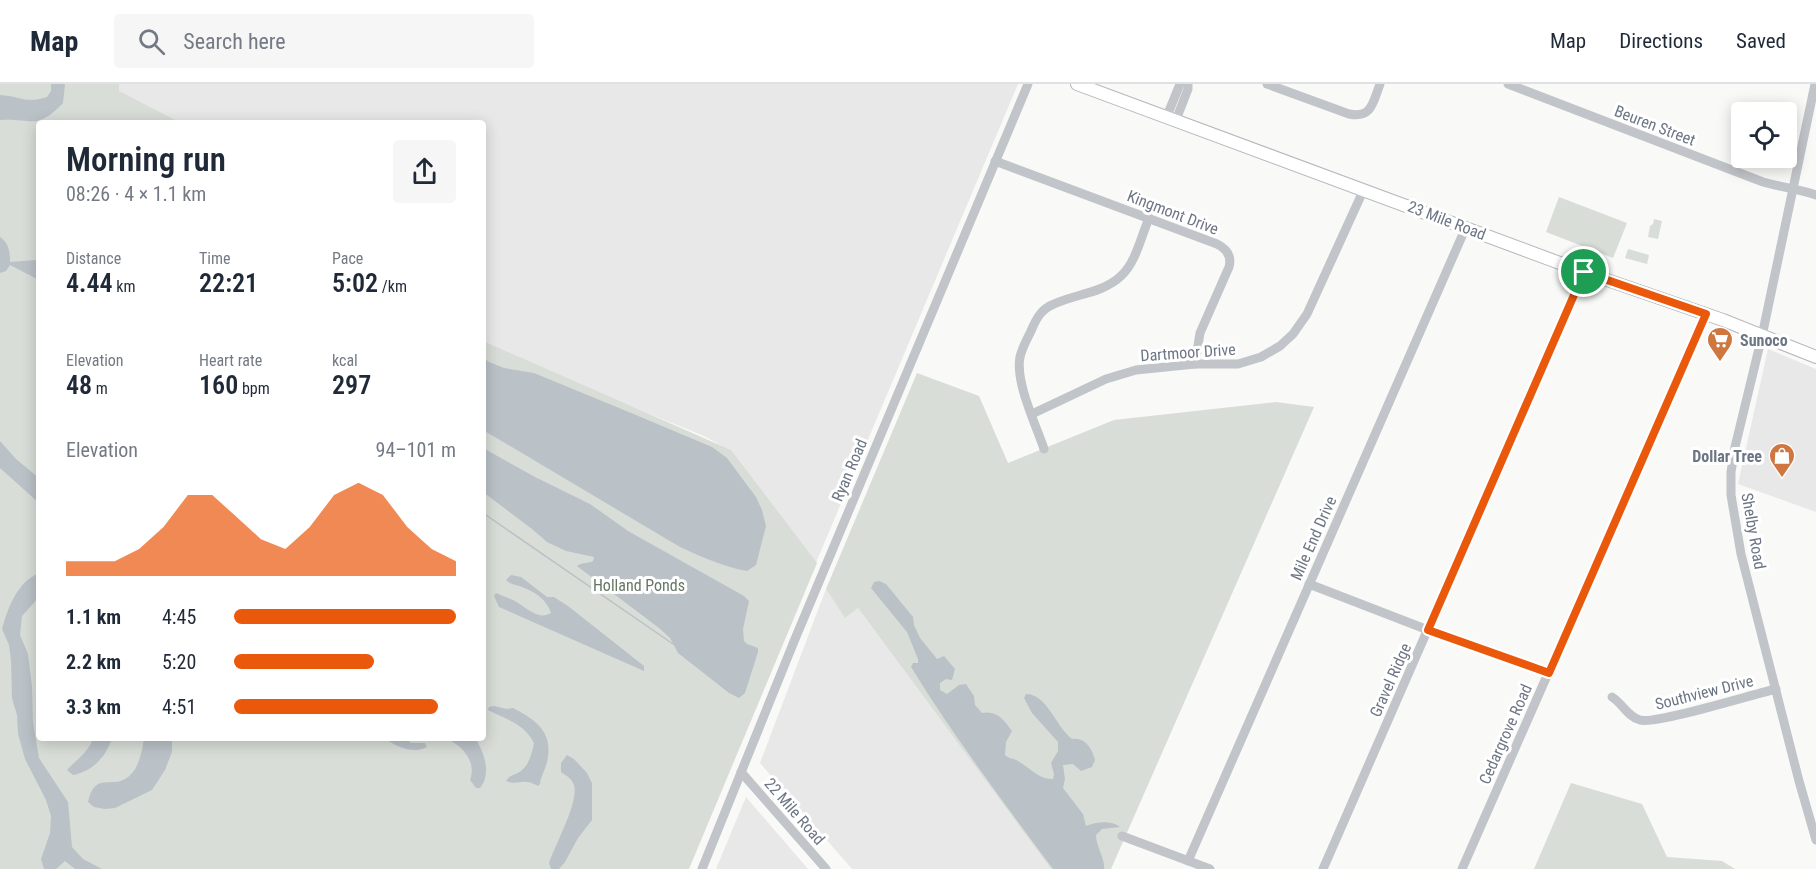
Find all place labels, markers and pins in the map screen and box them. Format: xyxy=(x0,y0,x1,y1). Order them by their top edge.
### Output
pin xyxy=(1558,246,1609,297)
supermarket icon: Sunoco xyxy=(1705,325,1735,363)
place label: Sunoco xyxy=(1740,331,1788,350)
shop icon: Dollar Tree xyxy=(1767,441,1797,479)
place label: Dollar Tree xyxy=(1692,447,1762,466)

